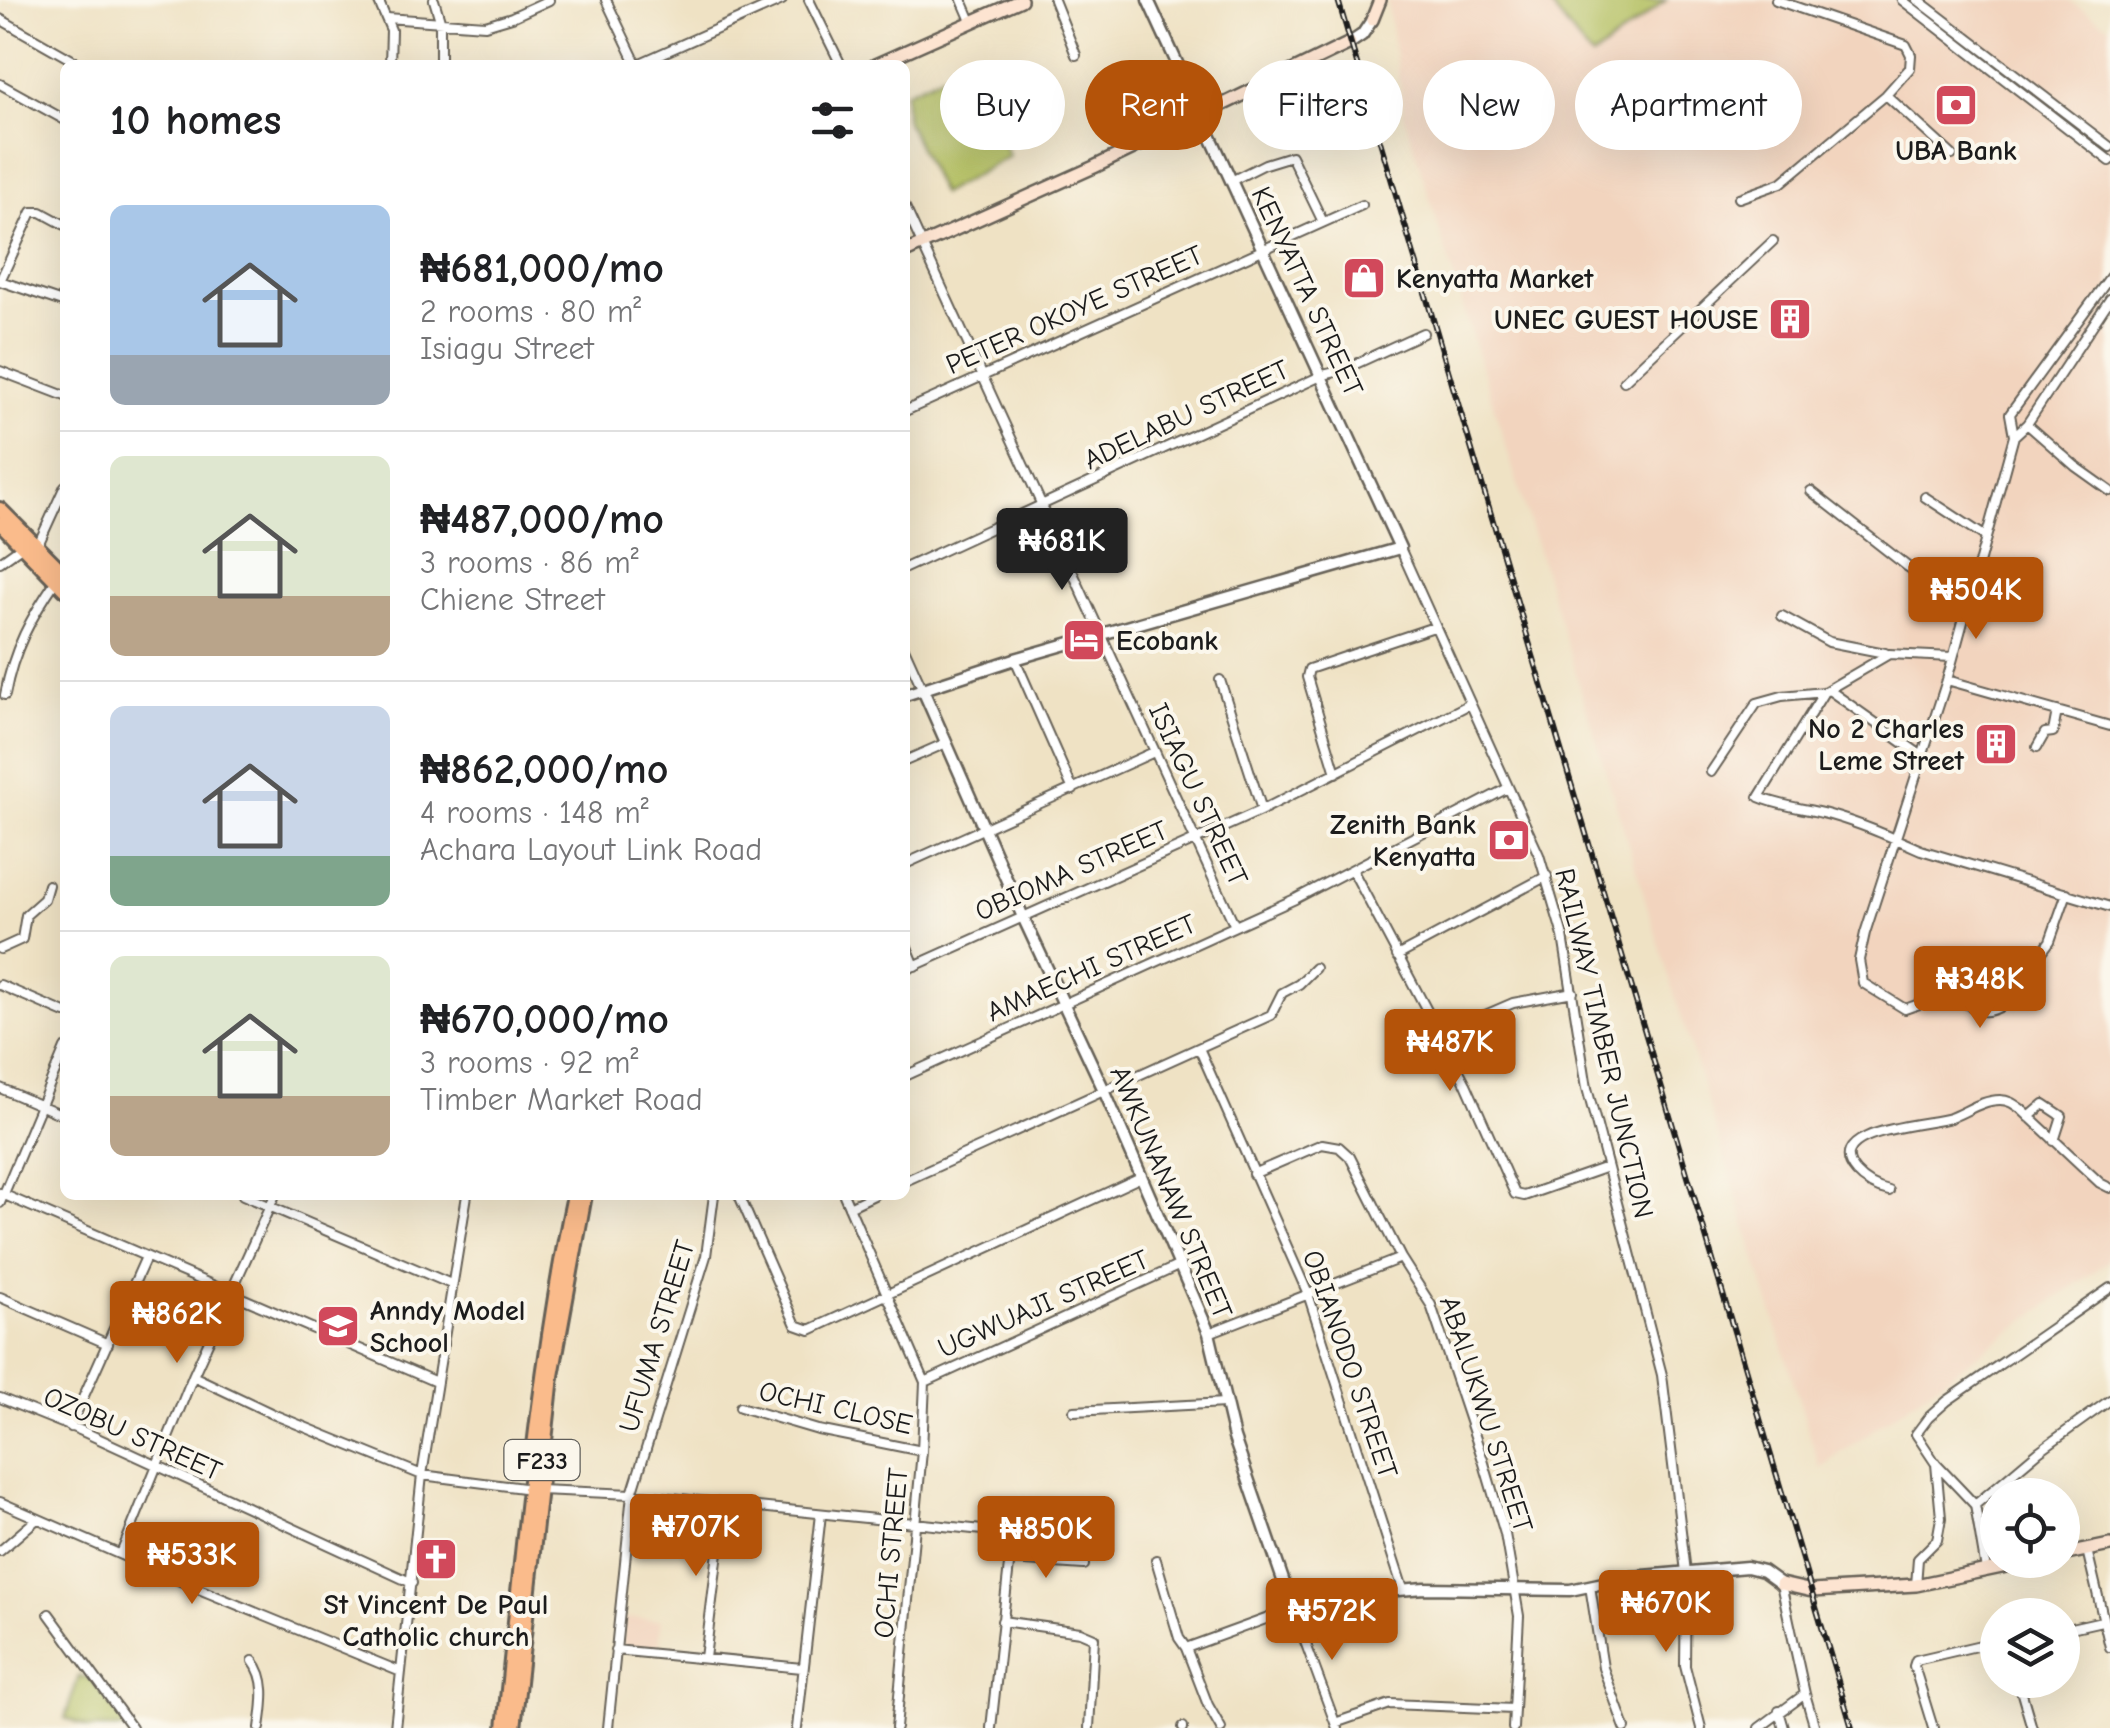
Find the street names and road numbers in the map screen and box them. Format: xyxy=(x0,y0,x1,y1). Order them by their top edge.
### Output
street label: KENYATTA STREET xyxy=(1245,182,1370,402)
street label: PETER OKOYE STREET xyxy=(941,239,1208,381)
street label: ADELABU STREET xyxy=(1079,353,1294,476)
street label: ISIAGU STREET xyxy=(1142,698,1254,891)
street label: OBIOMA STREET xyxy=(970,814,1173,928)
street label: RAILWAY TIMBER JUNCTION xyxy=(1548,865,1660,1221)
street label: AMAECHI STREET xyxy=(982,907,1201,1028)
street label: AWKUNANAW STREET xyxy=(1103,1061,1239,1324)
street label: UFUMA STREET xyxy=(613,1236,701,1436)
street label: UGWUAJI STREET xyxy=(933,1243,1154,1365)
street label: OBIANODO STREET xyxy=(1296,1246,1404,1483)
street label: ABALUKWU STREET xyxy=(1433,1292,1539,1537)
street label: OCHI CLOSE xyxy=(756,1375,916,1441)
street label: OZOBU STREET xyxy=(39,1380,227,1488)
road number: F233 xyxy=(504,1440,580,1480)
street label: OCHI STREET xyxy=(868,1466,914,1640)

